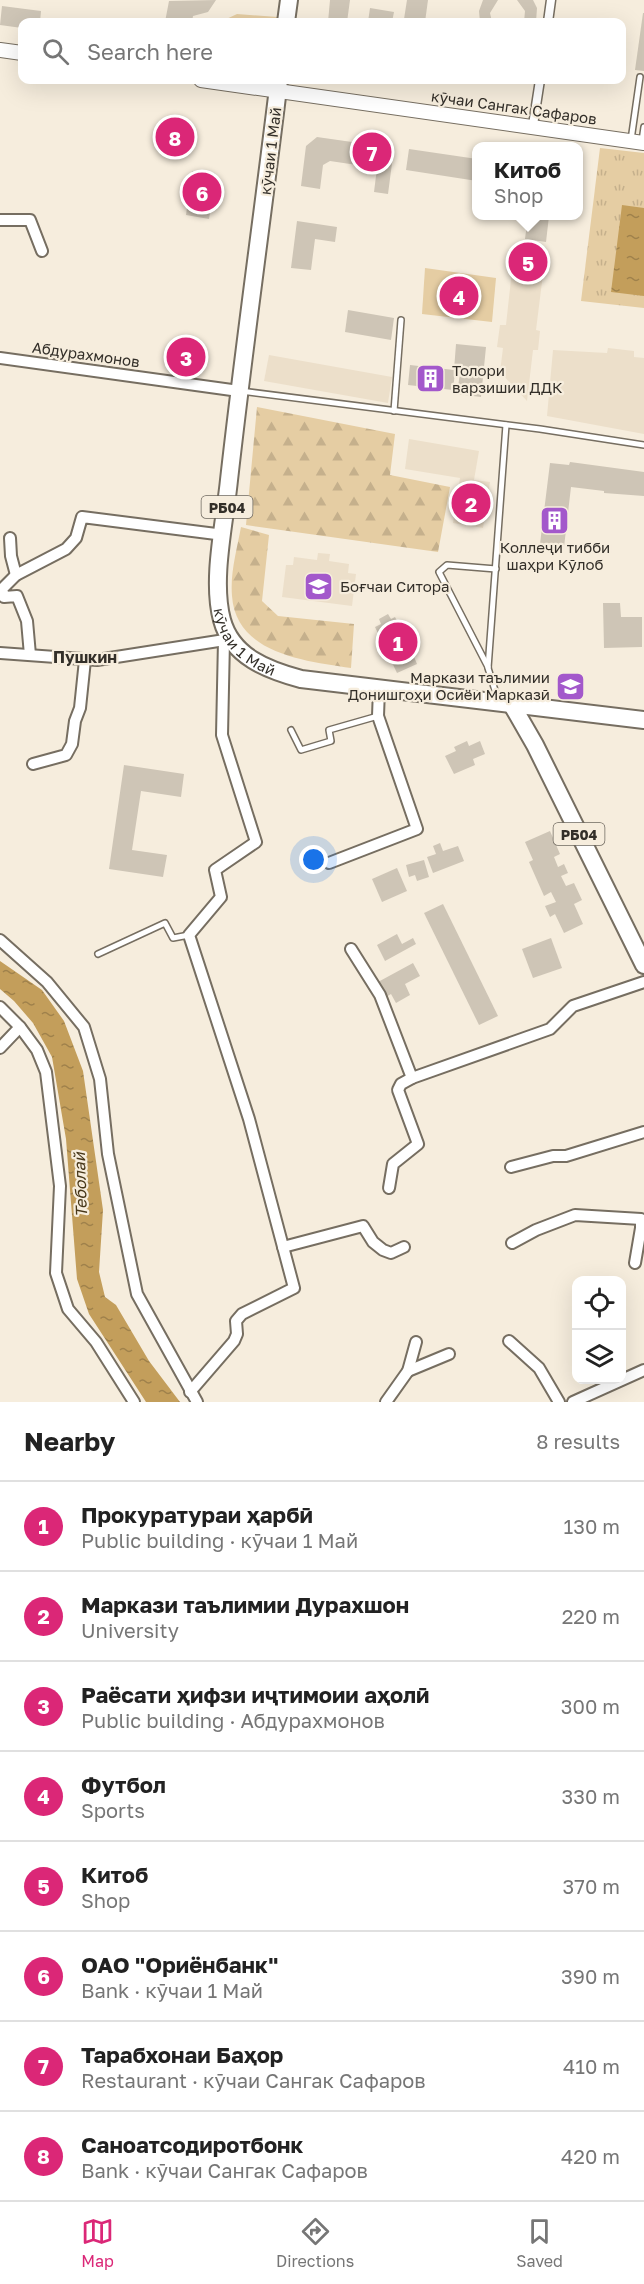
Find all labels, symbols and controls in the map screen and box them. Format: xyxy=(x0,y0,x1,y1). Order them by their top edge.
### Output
search box xyxy=(18,18,626,84)
icon: search xyxy=(39,35,72,68)
text: Search here xyxy=(87,38,213,65)
street label: кӯчаи Сангак Сафаров xyxy=(430,86,598,128)
street label: кӯчаи 1 Май xyxy=(256,106,284,196)
pin: 8 xyxy=(156,114,195,160)
pin: 7 xyxy=(352,130,392,174)
popup xyxy=(472,142,583,220)
text: Китоб xyxy=(494,156,561,183)
pin: 6 xyxy=(182,170,222,214)
text: Shop xyxy=(494,183,543,207)
pin: 5 xyxy=(508,240,548,284)
pin: 4 xyxy=(440,274,478,318)
pin: 3 xyxy=(166,334,206,380)
street label: Абдурахмонов xyxy=(31,338,141,370)
place label: Толори варзишии ДДК xyxy=(452,361,563,396)
building icon: Толори варзишии ДДК xyxy=(415,363,447,395)
pin: 2 xyxy=(452,480,490,526)
road number: РБ04 xyxy=(202,496,252,518)
building icon: Коллеҷи тибби шаҳри Кӯлоб xyxy=(539,504,571,536)
place label: Коллеҷи тибби шаҳри Кӯлоб xyxy=(500,538,610,573)
school or university icon: Боғчаи Ситора xyxy=(303,570,335,602)
place label: Боғчаи Ситора xyxy=(340,577,449,595)
street label: кӯчаи 1 Май xyxy=(211,606,278,679)
pin: 1 xyxy=(378,620,418,664)
district label: Пушкин xyxy=(53,647,117,667)
place label: Маркази таълимии Донишгоҳи Осиёи Марказӣ xyxy=(348,668,550,703)
school or university icon: Маркази таълимии Донишгоҳи Осиёи Марказӣ xyxy=(555,670,587,702)
road number: РБ04 xyxy=(554,823,604,845)
your location xyxy=(299,845,328,874)
water label: Теболай xyxy=(69,1151,91,1218)
map controls xyxy=(572,1276,626,1384)
button: locate xyxy=(572,1276,626,1330)
button: layers xyxy=(572,1330,626,1384)
text: Nearby xyxy=(24,1426,115,1457)
text: 8 results xyxy=(536,1429,620,1453)
text: Прокуратураи ҳарбӣ xyxy=(81,1501,313,1528)
text: 1 xyxy=(38,1514,49,1538)
text: 130 m xyxy=(564,1514,620,1538)
text: Public building · кӯчаи 1 Май xyxy=(81,1528,358,1552)
text: Маркази таълимии Дурахшон xyxy=(81,1591,409,1618)
text: 2 xyxy=(37,1604,50,1628)
text: 220 m xyxy=(562,1604,620,1628)
text: University xyxy=(81,1618,179,1642)
text: Раёсати ҳифзи иҷтимоии аҳолӣ xyxy=(81,1681,429,1708)
text: 3 xyxy=(37,1694,50,1718)
text: 300 m xyxy=(561,1694,620,1718)
text: Public building · Абдурахмонов xyxy=(81,1708,385,1732)
text: Футбол xyxy=(81,1771,166,1798)
text: 4 xyxy=(37,1784,50,1808)
text: 330 m xyxy=(562,1784,620,1808)
text: Sports xyxy=(81,1798,145,1822)
text: Китоб xyxy=(81,1861,148,1888)
text: 5 xyxy=(37,1874,50,1898)
text: 370 m xyxy=(563,1874,620,1898)
text: Shop xyxy=(81,1888,130,1912)
text: ОАО "Ориёнбанк" xyxy=(81,1951,278,1978)
text: 6 xyxy=(37,1964,50,1988)
text: 390 m xyxy=(561,1964,620,1988)
text: Bank · кӯчаи 1 Май xyxy=(81,1978,263,2002)
text: Тарабхонаи Баҳор xyxy=(81,2041,283,2068)
text: 7 xyxy=(38,2054,49,2078)
text: 410 m xyxy=(563,2054,620,2078)
text: Restaurant · кӯчаи Сангак Сафаров xyxy=(81,2068,426,2092)
text: Саноатсодиротбонк xyxy=(81,2131,303,2158)
text: 8 xyxy=(37,2144,50,2168)
text: 420 m xyxy=(561,2144,620,2168)
text: Bank · кӯчаи Сангак Сафаров xyxy=(81,2158,368,2182)
tab: Map xyxy=(81,2215,114,2271)
tab: Directions xyxy=(276,2215,354,2271)
tab: Saved xyxy=(516,2215,563,2271)

